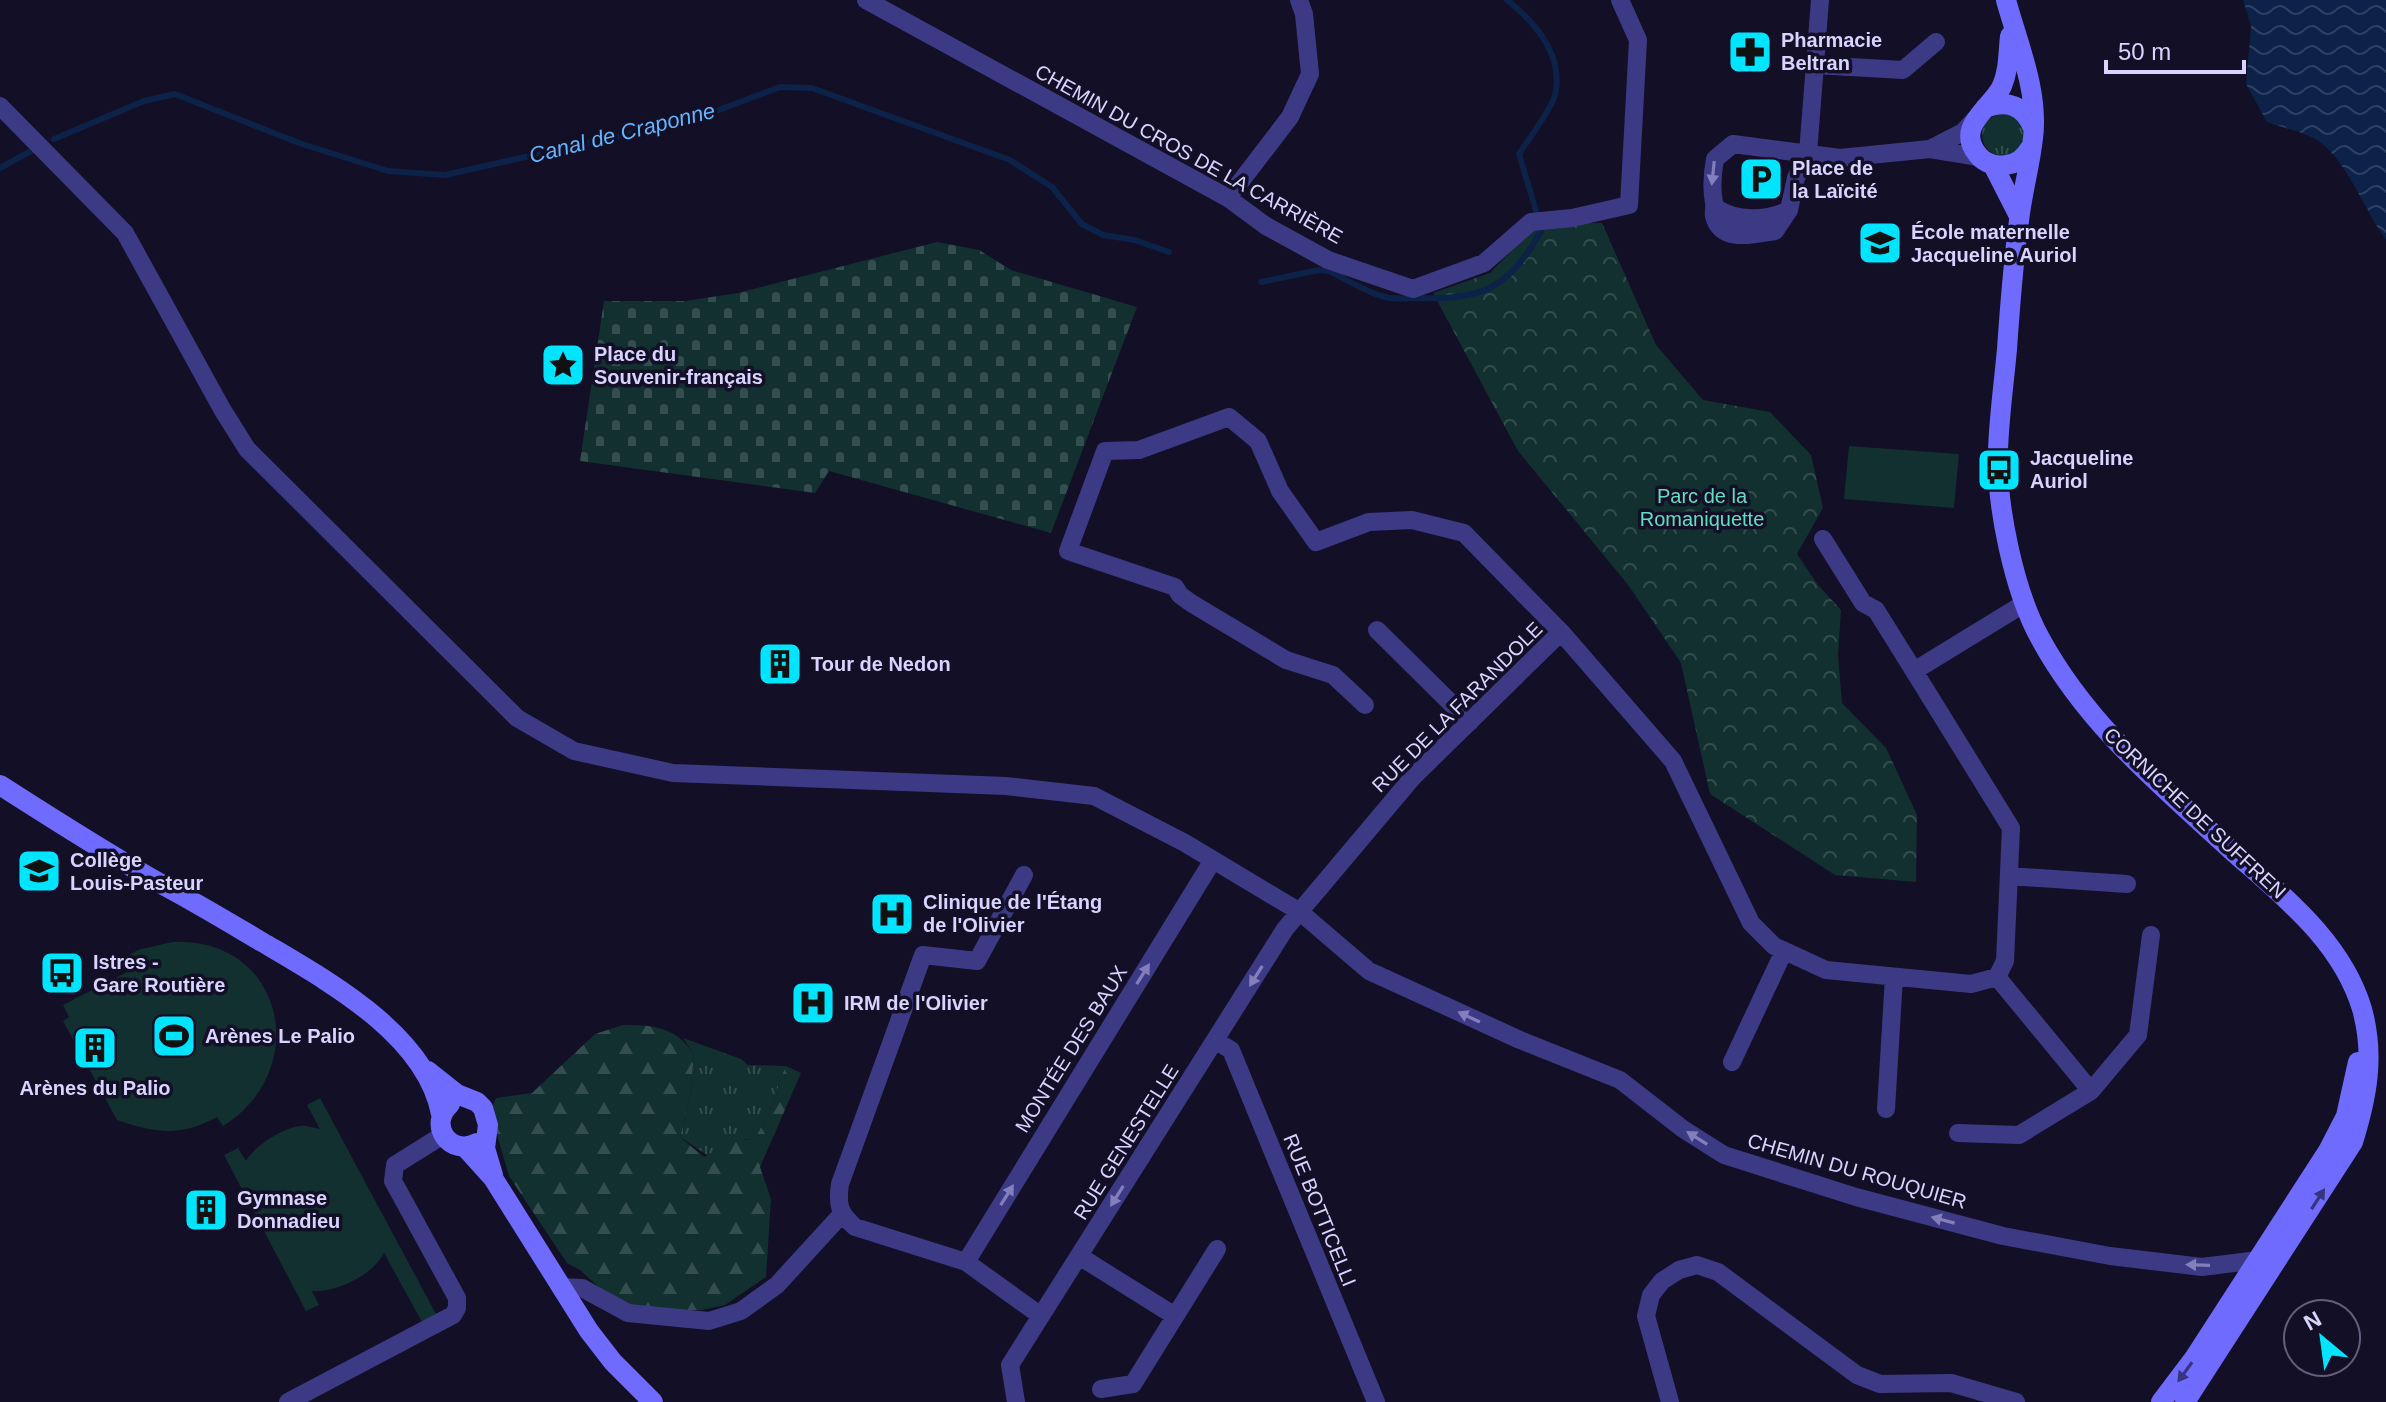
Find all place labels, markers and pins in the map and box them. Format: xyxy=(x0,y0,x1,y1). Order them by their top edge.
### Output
pharmacy icon: Pharmacie Beltran xyxy=(1726,28,1774,76)
place label: Pharmacie Beltran xyxy=(1781,29,1882,74)
parking icon: Place de la Laïcité xyxy=(1737,155,1785,203)
place label: Place de la Laïcité xyxy=(1792,157,1878,202)
school or university icon: École maternelle Jacqueline Auriol xyxy=(1856,219,1904,267)
place label: École maternelle Jacqueline Auriol xyxy=(1911,221,2077,266)
place icon: Place du Souvenir-français xyxy=(539,341,587,389)
place label: Place du Souvenir-français xyxy=(594,343,763,388)
bus stop icon: Jacqueline Auriol xyxy=(1975,446,2023,494)
place label: Jacqueline Auriol xyxy=(2030,447,2133,492)
building icon: Tour de Nedon xyxy=(756,640,804,688)
place label: Tour de Nedon xyxy=(811,653,951,675)
school or university icon: Collège Louis-Pasteur xyxy=(15,847,63,895)
place label: Collège Louis-Pasteur xyxy=(70,849,204,894)
hospital icon: Clinique de l'Étang de l'Olivier xyxy=(868,890,916,938)
place label: Clinique de l'Étang de l'Olivier xyxy=(923,891,1102,936)
bus stop icon: Istres - Gare Routière xyxy=(38,949,86,997)
place label: Istres - Gare Routière xyxy=(93,951,225,996)
hospital icon: IRM de l'Olivier xyxy=(789,979,837,1027)
place label: IRM de l'Olivier xyxy=(844,992,988,1014)
sports icon: Arènes Le Palio xyxy=(150,1012,198,1060)
building icon: Arènes du Palio xyxy=(71,1024,119,1072)
place label: Arènes Le Palio xyxy=(205,1025,355,1047)
place label: Arènes du Palio xyxy=(19,1077,171,1099)
building icon: Gymnase Donnadieu xyxy=(182,1186,230,1234)
place label: Gymnase Donnadieu xyxy=(237,1187,340,1232)

